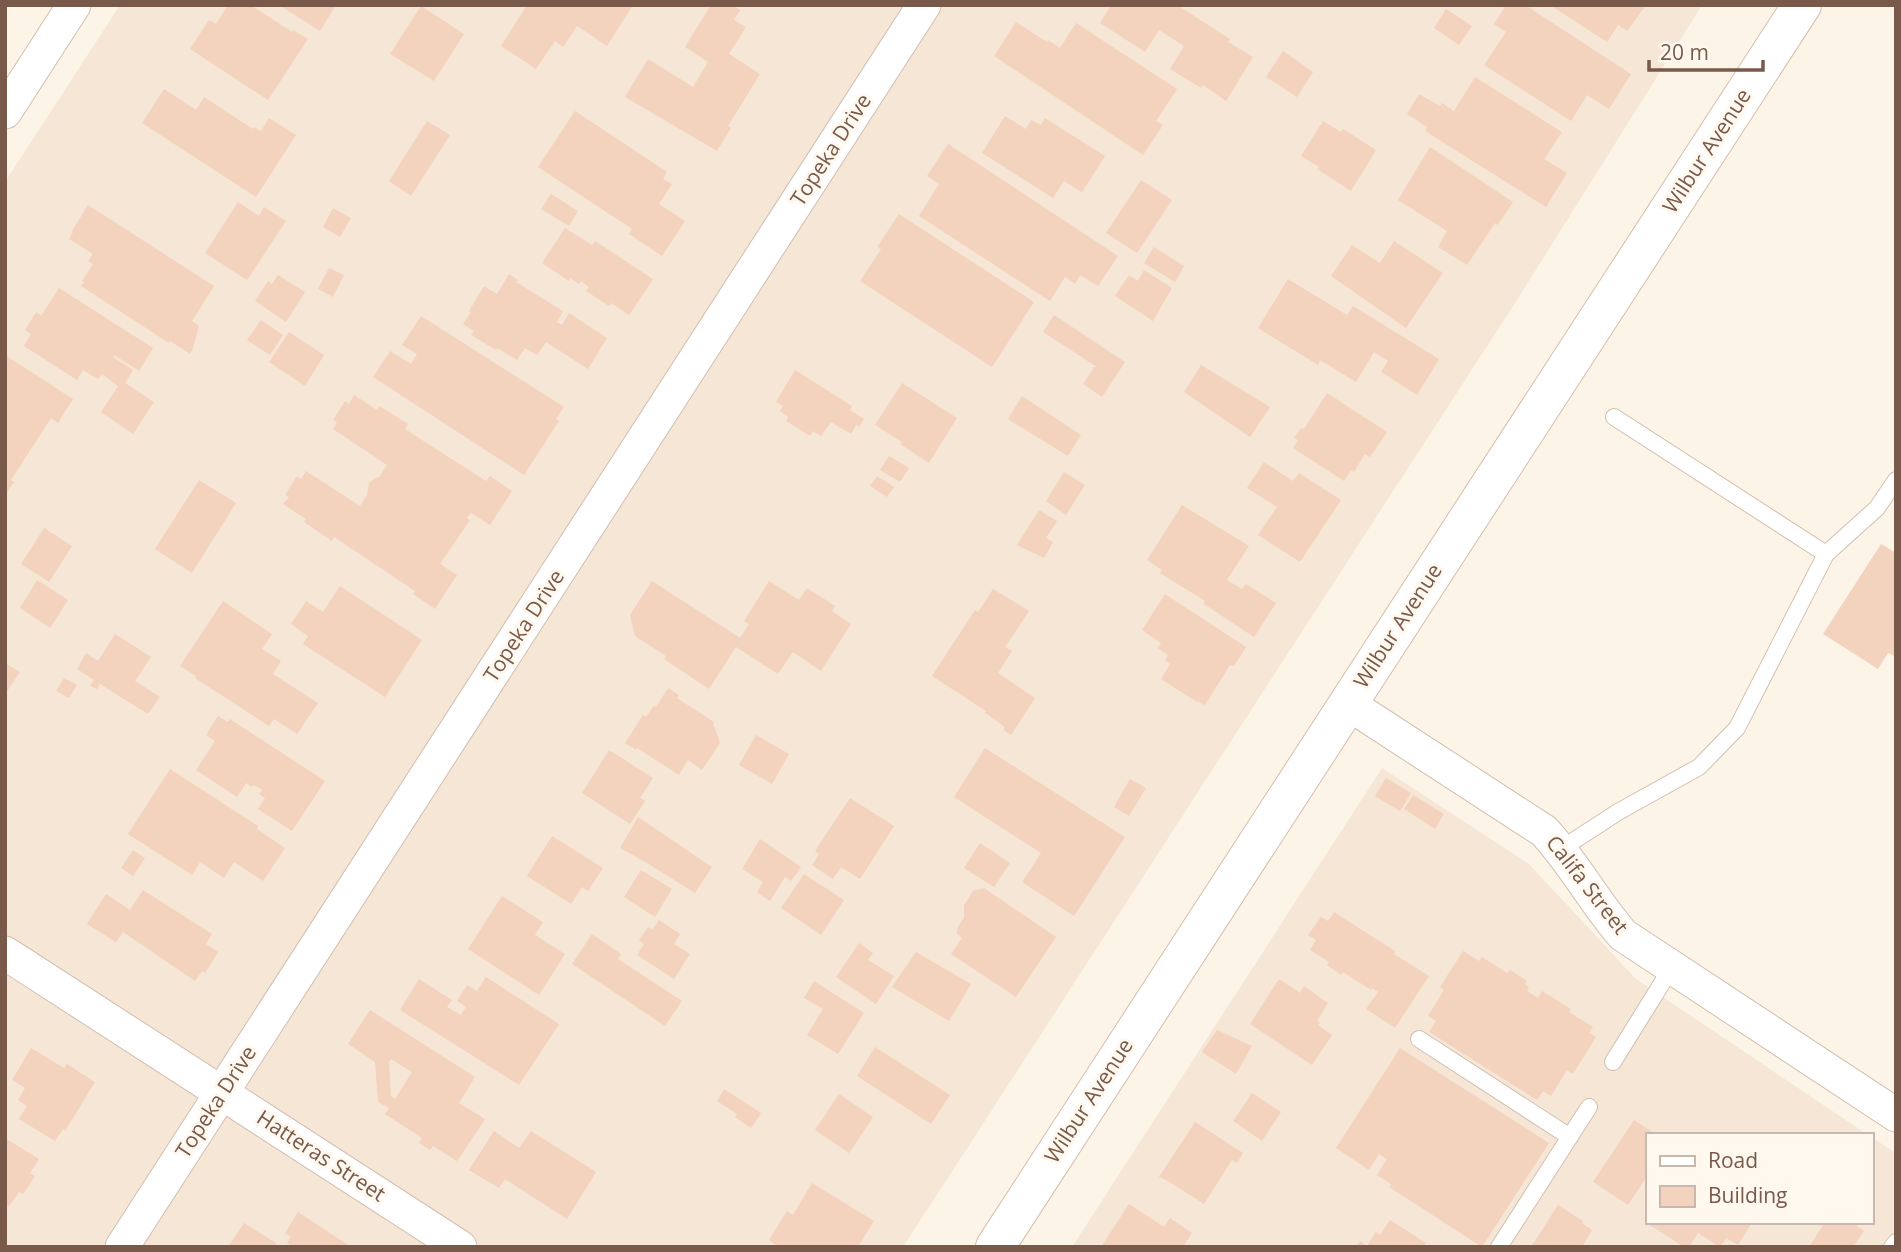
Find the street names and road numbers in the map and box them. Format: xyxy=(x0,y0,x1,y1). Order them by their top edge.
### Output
street label: Wilbur Avenue xyxy=(1656,83,1757,218)
street label: Topeka Drive xyxy=(783,88,877,211)
street label: Wilbur Avenue xyxy=(1347,558,1448,693)
street label: Topeka Drive xyxy=(476,564,570,687)
street label: Califa Street xyxy=(1540,829,1635,940)
street label: Wilbur Avenue xyxy=(1038,1033,1139,1168)
street label: Topeka Drive xyxy=(168,1040,262,1163)
street label: Hatteras Street xyxy=(252,1103,391,1207)

